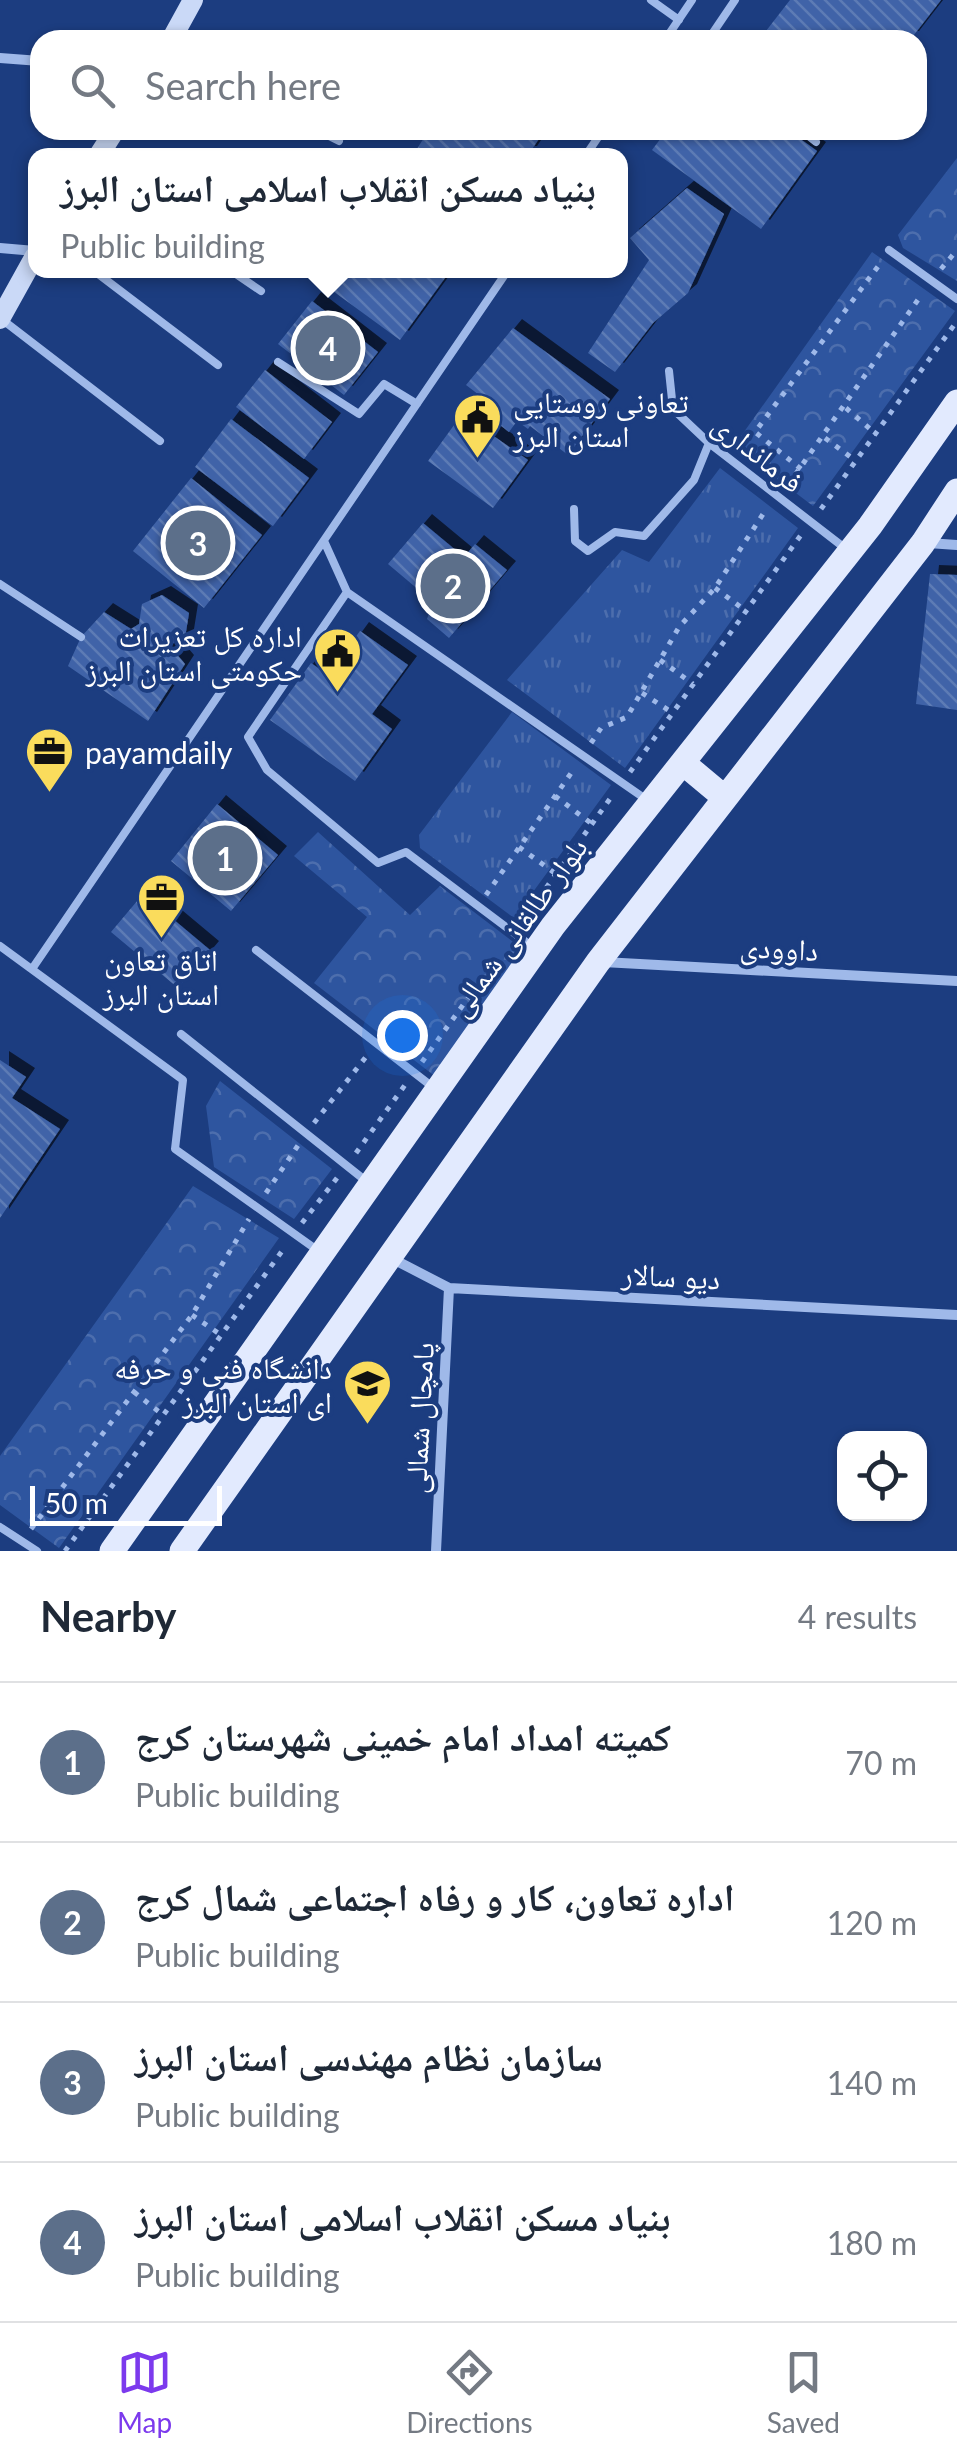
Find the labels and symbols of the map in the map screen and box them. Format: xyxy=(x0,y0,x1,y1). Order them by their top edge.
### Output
pin: 4 xyxy=(296,310,360,386)
place label: تعاونی روستایی استان البرز xyxy=(512,383,689,455)
public building icon: تعاونی روستایی استان البرز xyxy=(452,392,504,460)
street label: فرمانداری xyxy=(705,405,811,501)
pin: 3 xyxy=(166,506,230,580)
pin: 2 xyxy=(420,548,486,624)
place label: اداره کل تعزیرات حکومتی استان البرز xyxy=(85,617,302,689)
public building icon: اداره کل تعزیرات حکومتی استان البرز xyxy=(311,626,363,694)
office icon: payamdaily xyxy=(24,726,76,794)
place label: payamdaily xyxy=(85,734,233,770)
pin: 1 xyxy=(192,820,258,896)
street label: بلوار طالقانی شمالی xyxy=(440,830,596,1024)
office icon: اتاق تعاون استان البرز xyxy=(135,872,187,940)
street label: داوودی xyxy=(739,927,819,969)
place label: اتاق تعاون استان البرز xyxy=(102,941,219,1013)
your location xyxy=(377,1010,428,1061)
street label: دیو سالار xyxy=(620,1254,721,1296)
street label: پامچال شمالی xyxy=(396,1341,442,1495)
place label: دانشگاه فنی و حرفه ای استان البرز xyxy=(114,1349,332,1421)
school or university icon: دانشگاه فنی و حرفه ای استان البرز xyxy=(341,1358,393,1426)
scale bar xyxy=(30,1481,222,1526)

